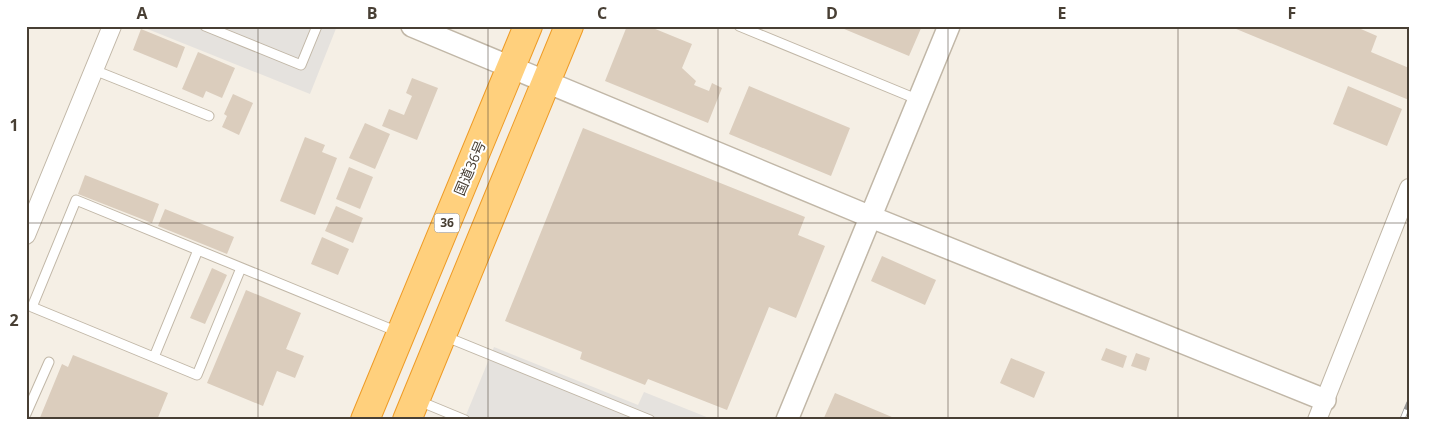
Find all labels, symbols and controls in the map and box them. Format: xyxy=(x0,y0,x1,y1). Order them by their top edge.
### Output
text: A xyxy=(136,2,148,24)
text: B xyxy=(367,2,377,24)
text: C xyxy=(597,2,607,24)
text: D xyxy=(826,2,838,24)
text: E xyxy=(1058,2,1067,24)
text: F xyxy=(1288,2,1296,24)
text: 1 xyxy=(9,114,19,136)
street label: 国道36号 xyxy=(449,137,490,198)
road number: 36 xyxy=(434,214,460,232)
text: 2 xyxy=(9,309,19,331)

